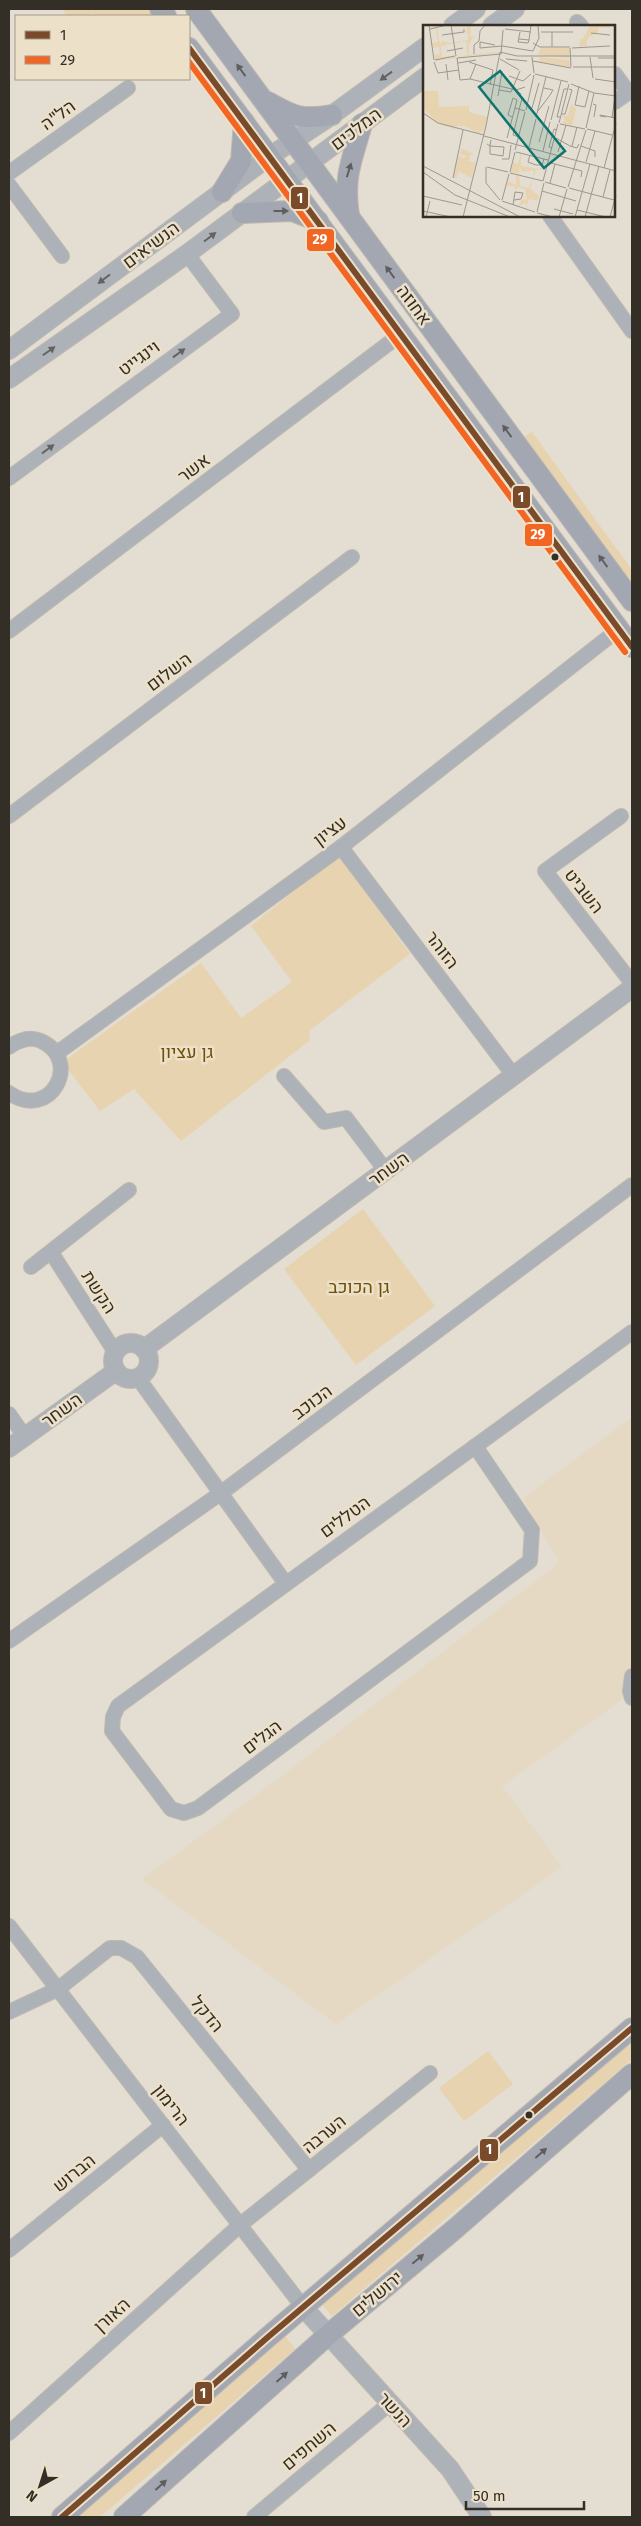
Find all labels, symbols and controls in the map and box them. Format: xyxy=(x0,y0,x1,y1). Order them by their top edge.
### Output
legend xyxy=(15,15,190,80)
inset map xyxy=(423,25,616,218)
text: 1 xyxy=(60,26,67,44)
text: 29 xyxy=(60,51,75,69)
one-way arrow xyxy=(236,64,247,77)
one-way arrow xyxy=(379,71,392,81)
street label: הל"ה xyxy=(36,95,80,135)
street label: המלכים xyxy=(326,103,386,155)
one-way arrow xyxy=(345,162,353,177)
line badge: 1 xyxy=(290,186,309,210)
text: 1 xyxy=(297,190,303,207)
one-way arrow xyxy=(273,207,289,215)
street label: הנשיאים xyxy=(118,217,184,273)
line badge: 29 xyxy=(306,228,335,252)
text: 29 xyxy=(313,231,328,248)
one-way arrow xyxy=(203,232,217,242)
one-way arrow xyxy=(384,266,395,279)
one-way arrow xyxy=(98,274,111,285)
street label: אחוזה xyxy=(392,280,436,330)
street label: וינגייט xyxy=(114,336,164,380)
one-way arrow xyxy=(42,346,55,356)
one-way arrow xyxy=(172,347,185,358)
one-way arrow xyxy=(502,424,512,438)
one-way arrow xyxy=(41,444,55,454)
street label: אשר xyxy=(174,449,214,487)
line badge: 1 xyxy=(512,485,531,509)
text: 1 xyxy=(518,489,524,506)
line badge: 29 xyxy=(524,523,553,547)
text: 29 xyxy=(531,526,546,543)
unlabelled marker xyxy=(550,552,560,562)
one-way arrow xyxy=(598,555,609,568)
street label: השלום xyxy=(142,648,196,696)
street label: עציון xyxy=(309,811,351,851)
street label: השביט xyxy=(560,864,608,918)
street label: הזוהר xyxy=(421,927,463,973)
park label: גן עציון xyxy=(160,1041,214,1063)
street label: השחר xyxy=(364,1147,414,1191)
street label: הקשת xyxy=(77,1266,121,1318)
park label: גן הכוכב xyxy=(328,1276,390,1298)
street label: הכוכב xyxy=(288,1380,336,1424)
street label: השחר xyxy=(37,1388,87,1432)
street label: הטללים xyxy=(315,1491,375,1543)
street label: הגלים xyxy=(238,1715,286,1759)
street label: הדקל xyxy=(186,1991,228,2037)
street label: הרימון xyxy=(148,2080,194,2130)
street label: הערבה xyxy=(298,2110,350,2158)
unlabelled marker xyxy=(524,2110,534,2120)
line badge: 1 xyxy=(479,2138,499,2162)
text: 1 xyxy=(486,2141,492,2158)
one-way arrow xyxy=(535,2147,547,2159)
street label: הברוש xyxy=(48,2149,100,2197)
one-way arrow xyxy=(412,2254,425,2265)
street label: ירושלים xyxy=(347,2266,407,2322)
street label: האורן xyxy=(89,2293,135,2337)
one-way arrow xyxy=(275,2371,288,2382)
line badge: 1 xyxy=(194,2381,213,2405)
text: 1 xyxy=(200,2385,206,2402)
street label: הנשר xyxy=(373,2388,417,2432)
street label: השחפים xyxy=(277,2417,341,2475)
north arrow xyxy=(15,2461,65,2511)
scale bar xyxy=(466,2478,584,2510)
one-way arrow xyxy=(154,2479,166,2491)
text: N xyxy=(23,2486,41,2505)
text: 50 m xyxy=(473,2487,506,2505)

